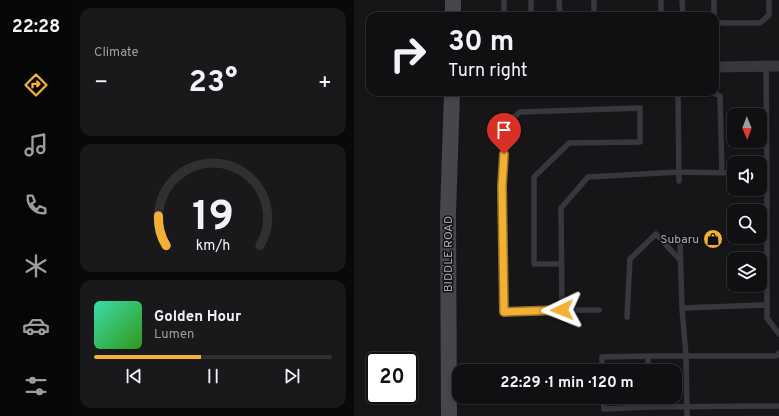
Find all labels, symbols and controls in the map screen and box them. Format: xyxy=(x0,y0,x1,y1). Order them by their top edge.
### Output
text: 22:28 xyxy=(12,16,60,39)
text: 30 m xyxy=(448,25,514,61)
icon: right xyxy=(382,28,434,80)
text: Climate xyxy=(94,45,139,61)
text: Turn right xyxy=(448,60,528,83)
text: 23° xyxy=(189,65,237,102)
text: − xyxy=(94,70,108,97)
text: + xyxy=(318,70,332,97)
icon: directions xyxy=(22,71,50,99)
north arrow xyxy=(727,108,767,148)
map controls xyxy=(727,108,767,292)
pin xyxy=(487,113,521,154)
icon: arrive xyxy=(493,119,515,141)
icon: music xyxy=(22,131,50,159)
button: sound xyxy=(727,156,767,196)
icon: phone xyxy=(22,191,50,219)
text: 19 xyxy=(192,192,234,245)
button: search xyxy=(727,204,767,244)
street label: BIDDLE ROAD xyxy=(441,216,457,292)
shop icon: Subaru xyxy=(702,228,724,250)
place label: Subaru xyxy=(660,232,699,248)
text: km/h xyxy=(196,237,230,255)
icon: climate xyxy=(22,252,50,280)
button: layers xyxy=(727,252,767,292)
position arrow xyxy=(541,289,583,331)
text: Golden Hour xyxy=(154,308,241,327)
icon: car xyxy=(22,312,50,340)
text: Lumen xyxy=(154,327,194,343)
speed limit sign: 20 xyxy=(366,352,418,404)
icon: previous xyxy=(123,365,145,387)
icon: pause xyxy=(202,365,224,387)
icon: next xyxy=(281,365,303,387)
icon: filters xyxy=(22,372,50,400)
text: 22:29 · 1 min · 120 m xyxy=(500,374,634,393)

